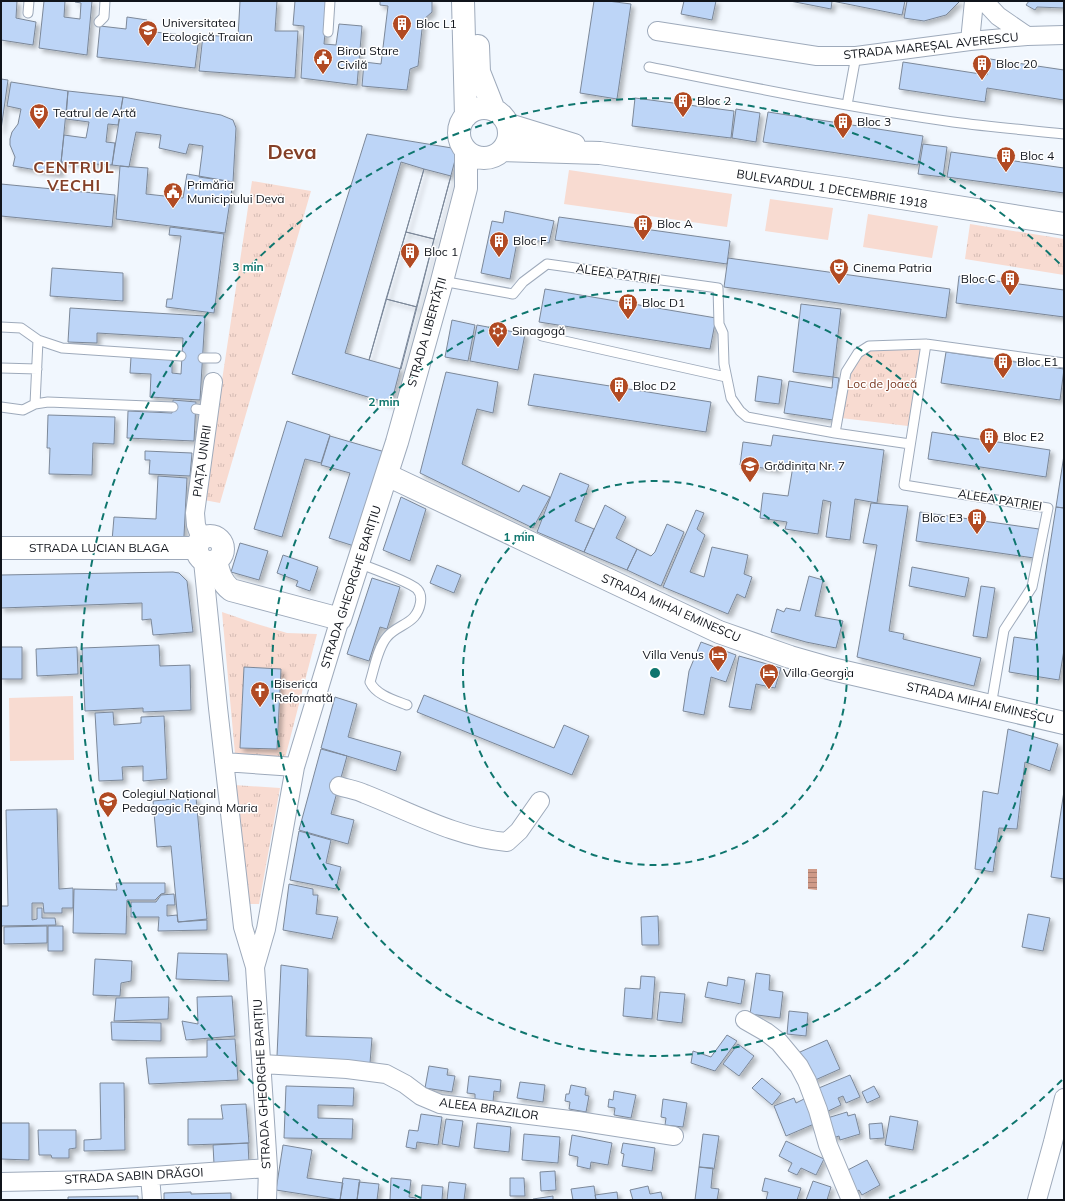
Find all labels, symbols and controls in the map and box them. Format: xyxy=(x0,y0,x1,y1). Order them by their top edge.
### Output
building icon: Bloc L1 xyxy=(391,13,413,41)
place label: Universitatea Ecologică Traian xyxy=(162,15,253,44)
place label: Bloc L1 xyxy=(416,16,457,31)
school or university icon: Universitatea Ecologică Traian xyxy=(137,19,159,47)
street label: STRADA MAREȘAL AVERESCU xyxy=(843,29,1019,63)
place label: Birou Stare Civilă xyxy=(337,43,399,72)
public building icon: Birou Stare Civilă xyxy=(312,47,334,75)
building icon: Bloc 20 xyxy=(971,53,993,81)
place label: Bloc 20 xyxy=(996,56,1037,71)
building icon: Bloc 2 xyxy=(672,90,694,118)
place label: Bloc 2 xyxy=(697,93,731,108)
theatre icon: Teatrul de Artă xyxy=(28,102,50,130)
place label: Teatrul de Artă xyxy=(53,105,136,120)
building icon: Bloc 3 xyxy=(832,111,854,139)
place label: Bloc 3 xyxy=(857,114,891,129)
district label: Deva xyxy=(267,139,317,164)
building icon: Bloc 4 xyxy=(995,145,1017,173)
place label: Bloc 4 xyxy=(1020,148,1054,163)
district label: CENTRUL VECHI xyxy=(33,157,115,195)
street label: BULEVARDUL 1 DECEMBRIE 1918 xyxy=(736,166,929,211)
place label: Primăria Municipiului Deva xyxy=(187,177,285,206)
public building icon: Primăria Municipiului Deva xyxy=(162,181,184,209)
building icon: Bloc A xyxy=(632,213,654,241)
place label: Bloc A xyxy=(657,216,693,231)
building icon: Bloc F xyxy=(488,230,510,258)
place label: Bloc F xyxy=(513,233,547,248)
building icon: Bloc 1 xyxy=(399,241,421,269)
place label: Bloc 1 xyxy=(424,244,458,259)
theatre icon: Cinema Patria xyxy=(828,257,850,285)
text: 3 min xyxy=(232,259,264,274)
street label: ALEEA PATRIEI xyxy=(575,260,661,287)
place label: Cinema Patria xyxy=(853,260,932,275)
building icon: Bloc C xyxy=(999,268,1021,296)
place label: Bloc C xyxy=(961,271,996,286)
street label: STRADA LIBERTĂȚII xyxy=(404,276,450,388)
building icon: Bloc D1 xyxy=(617,292,639,320)
place label: Bloc D1 xyxy=(642,295,685,310)
synagogue icon: Sinagogă xyxy=(487,320,509,348)
place label: Sinagogă xyxy=(512,323,565,338)
building icon: Bloc E1 xyxy=(992,351,1014,379)
place label: Bloc E1 xyxy=(1017,354,1058,369)
building icon: Bloc D2 xyxy=(608,375,630,403)
park label: Loc de Joacă xyxy=(847,376,917,391)
place label: Bloc D2 xyxy=(633,378,676,393)
text: 2 min xyxy=(368,394,400,409)
street label: PIAȚA UNIRII xyxy=(189,424,215,498)
building icon: Bloc E2 xyxy=(978,426,1000,454)
place label: Bloc E2 xyxy=(1003,429,1044,444)
school or university icon: Grădinița Nr. 7 xyxy=(739,455,761,483)
place label: Grădinița Nr. 7 xyxy=(764,458,845,474)
street label: ALEEA PATRIEI xyxy=(957,485,1043,514)
street label: STRADA GHEORGHE BARIȚIU xyxy=(317,504,385,670)
building icon: Bloc E3 xyxy=(966,507,988,535)
place label: Bloc E3 xyxy=(922,510,963,525)
text: 1 min xyxy=(503,529,535,544)
street label: STRADA LUCIAN BLAGA xyxy=(29,540,169,555)
street label: STRADA MIHAI EMINESCU xyxy=(599,570,743,645)
hotel icon: Villa Venus xyxy=(707,644,729,672)
place label: Villa Venus xyxy=(643,647,704,662)
hotel icon: Villa Georgia xyxy=(758,662,780,690)
place label: Villa Georgia xyxy=(783,665,854,680)
centre of rings xyxy=(648,666,662,680)
place label: Biserica Reformată xyxy=(274,676,333,705)
street label: STRADA MIHAI EMINESCU xyxy=(905,678,1055,727)
church icon: Biserica Reformată xyxy=(249,680,271,708)
place label: Colegiul Național Pedagogic Regina Maria xyxy=(122,786,258,815)
school or university icon: Colegiul Național Pedagogic Regina Maria xyxy=(97,790,119,818)
street label: STRADA GHEORGHE BARIȚIU xyxy=(250,999,274,1169)
street label: ALEEA BRAZILOR xyxy=(438,1094,540,1123)
street label: STRADA SABIN DRĂGOI xyxy=(64,1164,204,1187)

